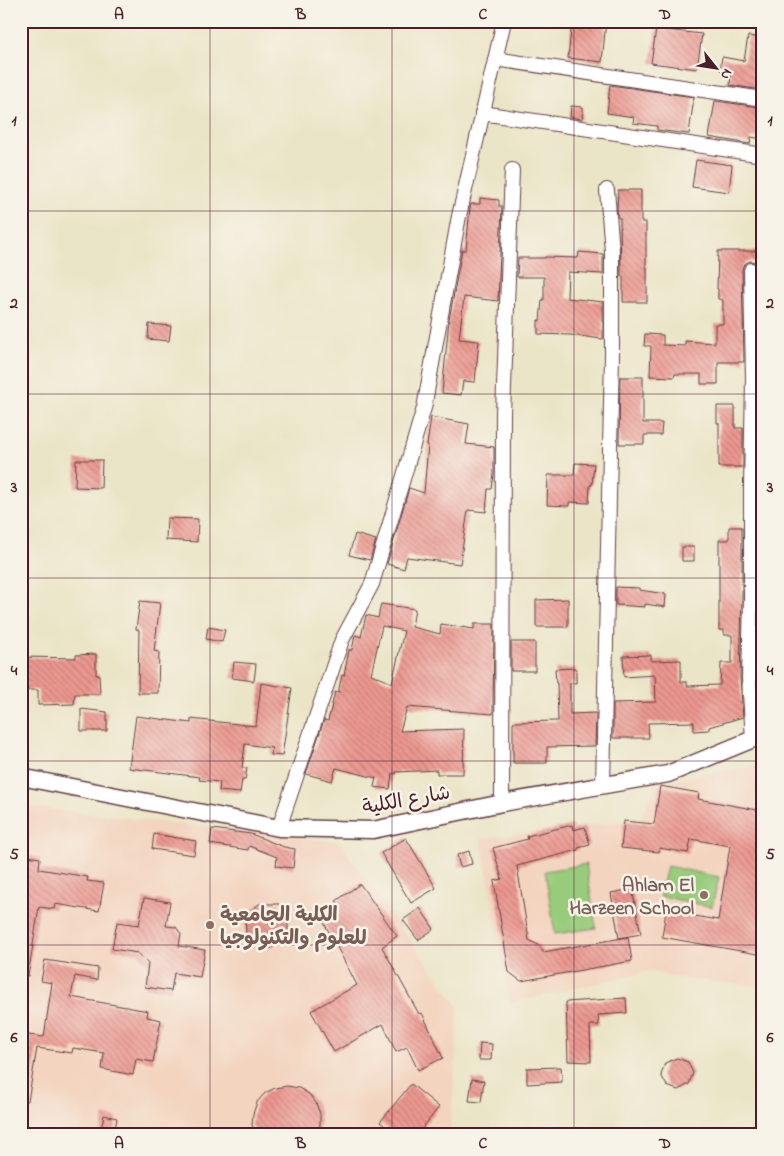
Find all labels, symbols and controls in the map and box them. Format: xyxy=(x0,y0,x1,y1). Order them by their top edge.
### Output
text: A xyxy=(114,3,124,27)
text: B xyxy=(295,3,307,27)
text: C xyxy=(479,3,488,27)
text: D xyxy=(658,3,671,27)
north arrow xyxy=(692,42,742,92)
text: N xyxy=(715,64,737,83)
text: 1 xyxy=(11,109,17,133)
text: 1 xyxy=(767,109,773,133)
text: 2 xyxy=(9,292,18,316)
text: 2 xyxy=(765,292,774,316)
text: 3 xyxy=(10,476,18,500)
text: 3 xyxy=(766,476,774,500)
text: 4 xyxy=(10,659,18,683)
text: 4 xyxy=(766,659,774,683)
street label: شارع الكلية xyxy=(360,779,453,823)
text: 5 xyxy=(9,843,19,867)
text: 5 xyxy=(765,843,775,867)
place label: Ahlam El Harzeen School xyxy=(569,872,694,924)
marker: Ahlam El Harzeen School xyxy=(698,889,710,901)
place label: الكلية الجامعية للعلوم والتكنولوجيا xyxy=(220,902,367,954)
marker: الكلية الجامعية للعلوم والتكنولوجيا xyxy=(204,919,216,931)
text: 6 xyxy=(9,1026,18,1050)
text: 6 xyxy=(765,1026,774,1050)
text: A xyxy=(114,1132,124,1156)
text: B xyxy=(295,1132,307,1156)
text: C xyxy=(479,1132,488,1156)
text: D xyxy=(658,1132,671,1156)

